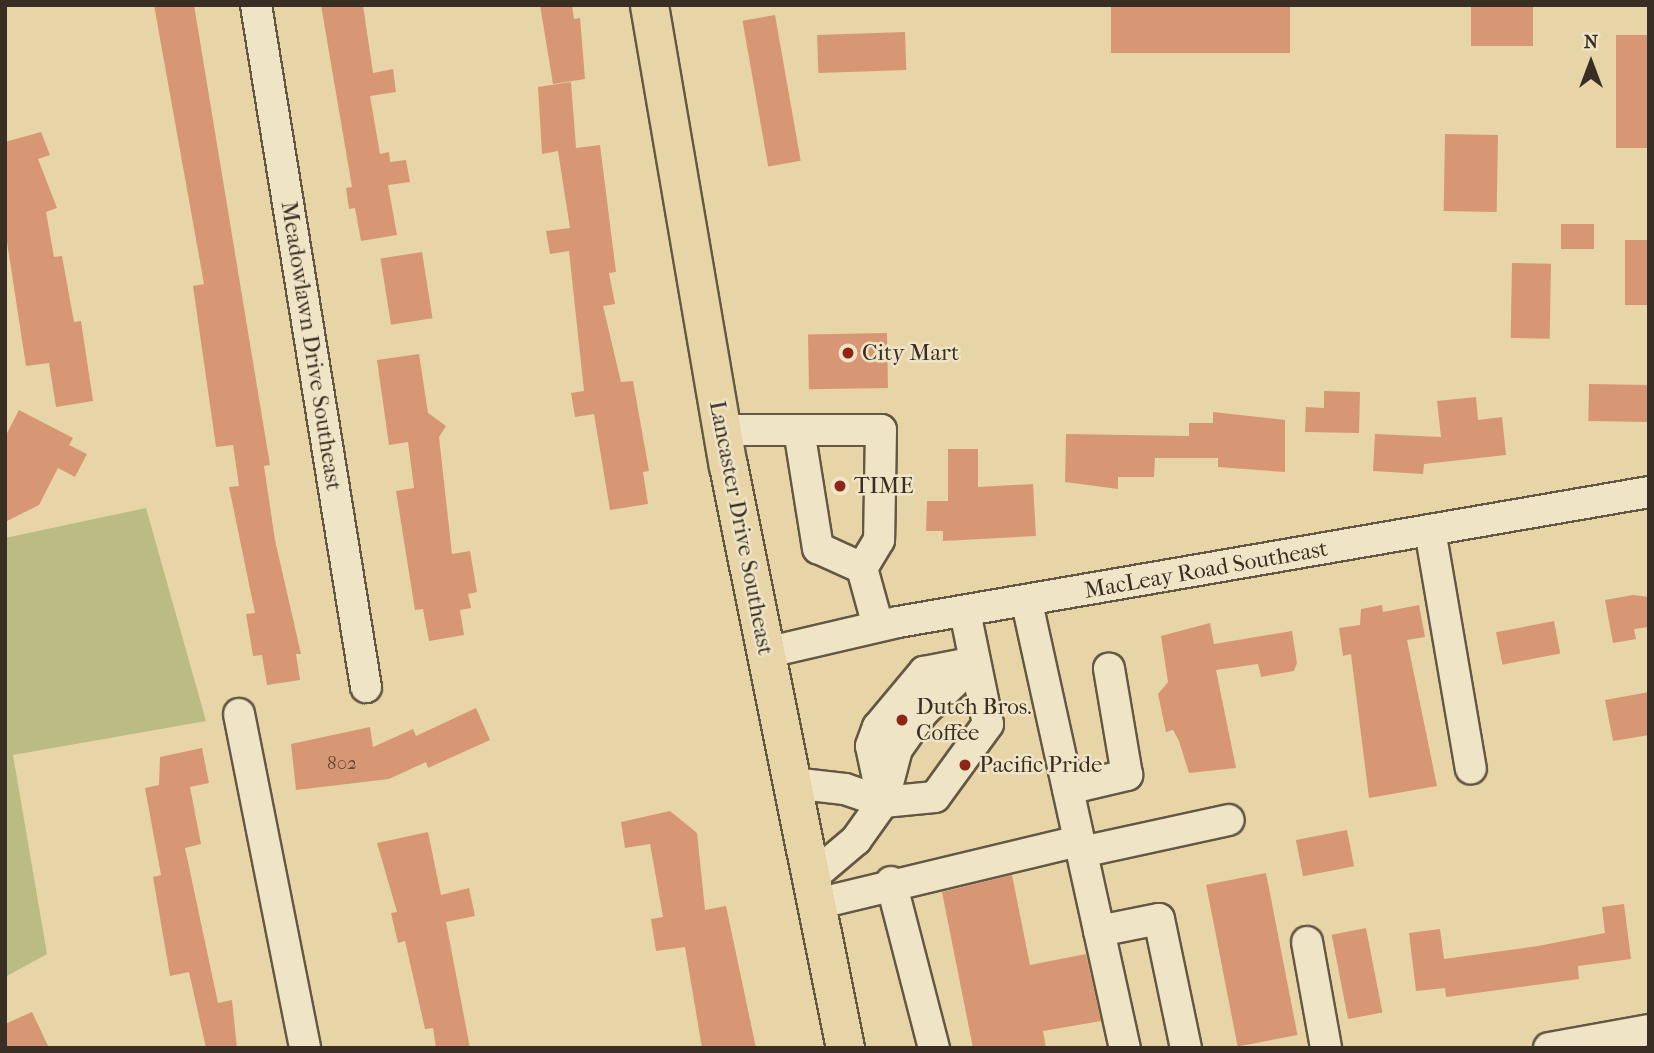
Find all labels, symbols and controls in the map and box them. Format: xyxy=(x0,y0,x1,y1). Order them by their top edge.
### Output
north arrow xyxy=(1556,28,1626,98)
text: N xyxy=(1584,31,1598,53)
street label: Meadowlawn Drive Southeast xyxy=(274,199,348,493)
place label: City Mart xyxy=(862,339,959,367)
marker: City Mart xyxy=(840,345,856,361)
street label: Lancaster Drive Southeast xyxy=(703,398,779,658)
place label: TIME xyxy=(854,472,914,500)
marker: TIME xyxy=(832,478,848,494)
street label: MacLeay Road Southeast xyxy=(1082,535,1330,605)
place label: Dutch Bros. Coffee xyxy=(916,693,1032,747)
marker: Dutch Bros. Coffee xyxy=(894,712,910,728)
place label: Pacific Pride xyxy=(979,751,1102,779)
house number: 802 xyxy=(327,753,357,775)
marker: Pacific Pride xyxy=(957,757,973,773)

